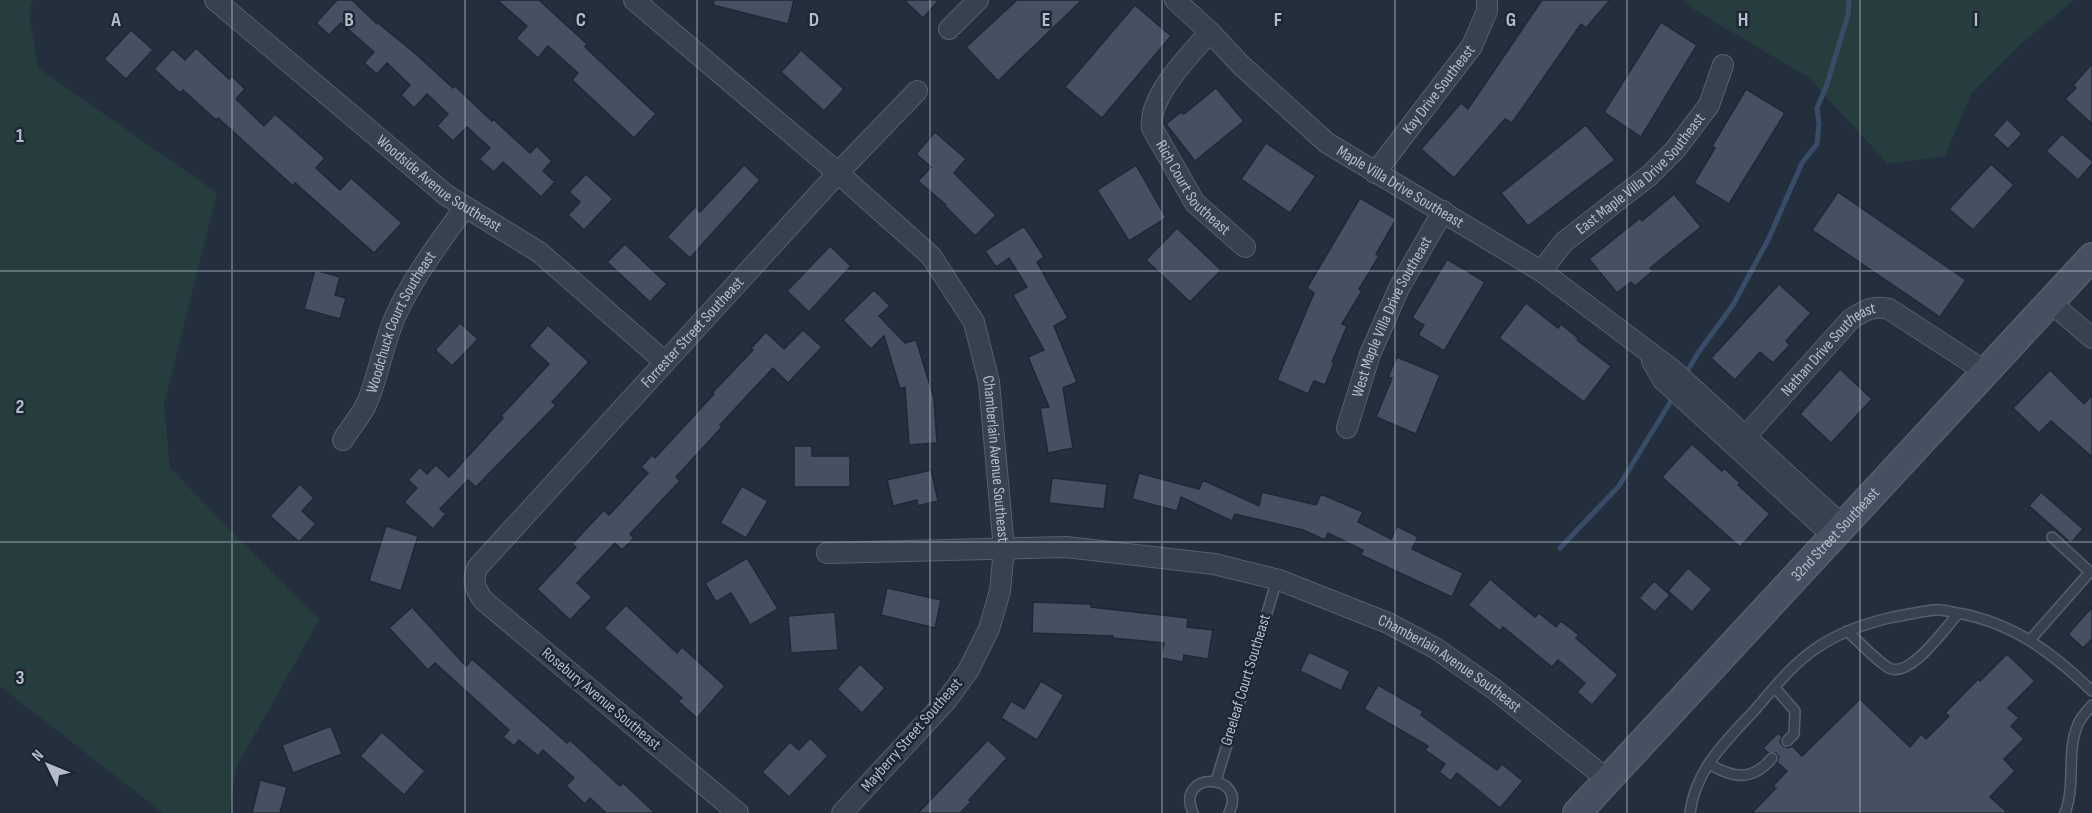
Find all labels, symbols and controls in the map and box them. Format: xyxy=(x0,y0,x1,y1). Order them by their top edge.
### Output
text: A xyxy=(110,8,121,32)
text: B xyxy=(344,8,354,32)
text: C xyxy=(576,8,586,32)
text: D xyxy=(809,8,819,32)
text: E xyxy=(1042,8,1050,32)
text: F xyxy=(1274,8,1282,32)
text: G xyxy=(1506,8,1516,32)
text: H xyxy=(1738,8,1748,32)
text: I xyxy=(1974,8,1978,32)
street label: Kay Drive Southeast xyxy=(1399,41,1479,138)
street label: East Maple Villa Drive Southeast xyxy=(1572,109,1709,239)
text: 1 xyxy=(16,124,24,148)
street label: Woodside Avenue Southeast xyxy=(373,131,505,236)
street label: Rich Court Southeast xyxy=(1152,137,1234,239)
street label: Maple Villa Drive Southeast xyxy=(1333,141,1467,232)
street label: West Maple Villa Drive Southeast xyxy=(1348,233,1436,400)
street label: Woodchuck Court Southeast xyxy=(362,247,440,396)
street label: Forrester Street Southeast xyxy=(637,273,748,392)
street label: Nathan Drive Southeast xyxy=(1777,299,1877,400)
street label: Chamberlain Avenue Southeast xyxy=(978,374,1013,543)
text: 2 xyxy=(16,395,24,419)
street label: 32nd Street Southeast xyxy=(1787,483,1883,585)
street label: Chamberlain Avenue Southeast xyxy=(1375,611,1525,717)
street label: Greeleaf Court Southeast xyxy=(1217,612,1275,748)
street label: Rosebury Avenue Southeast xyxy=(538,644,664,754)
text: 3 xyxy=(16,666,25,690)
street label: Mayberry Street Southeast xyxy=(858,674,967,796)
north arrow xyxy=(18,735,78,795)
text: N xyxy=(28,746,48,765)

